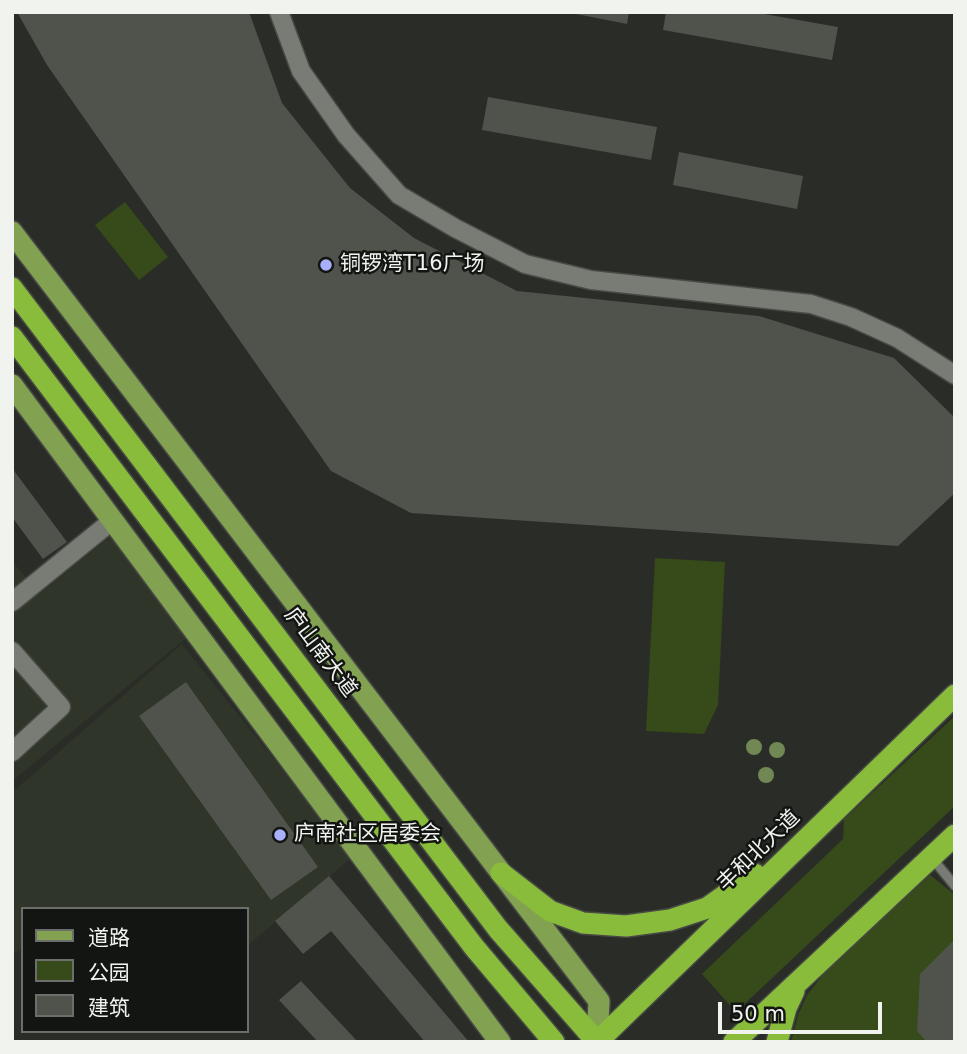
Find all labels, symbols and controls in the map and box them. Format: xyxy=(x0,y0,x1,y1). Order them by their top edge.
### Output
place label: 铜锣湾T16广场 xyxy=(340,252,485,278)
marker: 铜锣湾T16广场 xyxy=(318,257,334,273)
street label: 庐山南大道 xyxy=(278,603,362,703)
street label: 丰和北大道 xyxy=(712,805,806,897)
place label: 庐南社区居委会 xyxy=(294,822,441,848)
marker: 庐南社区居委会 xyxy=(272,827,288,843)
legend xyxy=(21,907,248,1033)
text: 道路 xyxy=(88,926,130,950)
text: 公园 xyxy=(88,961,130,985)
scale bar xyxy=(722,988,886,1032)
text: 建筑 xyxy=(88,996,130,1020)
text: 50 m xyxy=(731,1002,785,1026)

